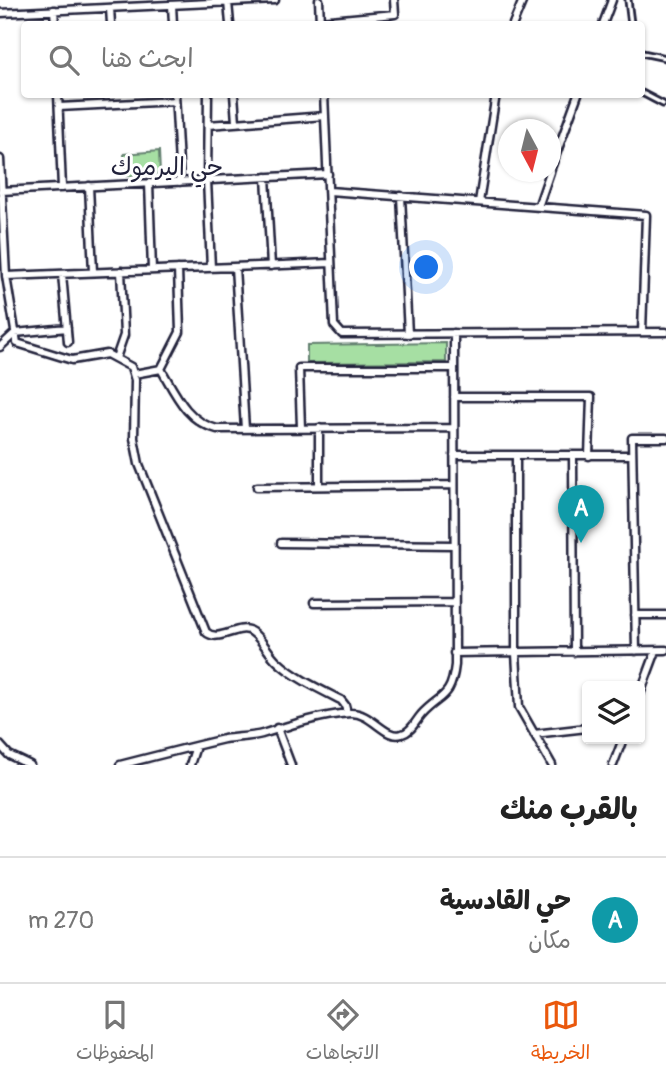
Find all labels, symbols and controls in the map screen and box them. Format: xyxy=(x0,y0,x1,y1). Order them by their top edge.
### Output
search box xyxy=(21,21,645,98)
icon: search xyxy=(45,41,83,79)
text: ابحث هنا xyxy=(101,43,194,75)
north arrow xyxy=(498,119,561,182)
district label: حي اليرموك xyxy=(111,153,223,188)
your location xyxy=(409,250,443,284)
pin: A xyxy=(558,485,604,543)
map controls xyxy=(582,681,645,744)
button: layers xyxy=(582,681,645,744)
text: بالقرب منك xyxy=(500,791,638,828)
text: حي القادسية xyxy=(440,885,571,917)
text: 270 m xyxy=(28,906,94,935)
text: A xyxy=(608,906,622,935)
text: مكان xyxy=(528,926,571,955)
tab: المحفوظات xyxy=(76,996,154,1069)
tab: الاتجاهات xyxy=(306,996,379,1069)
tab: الخريطة xyxy=(531,996,590,1069)

